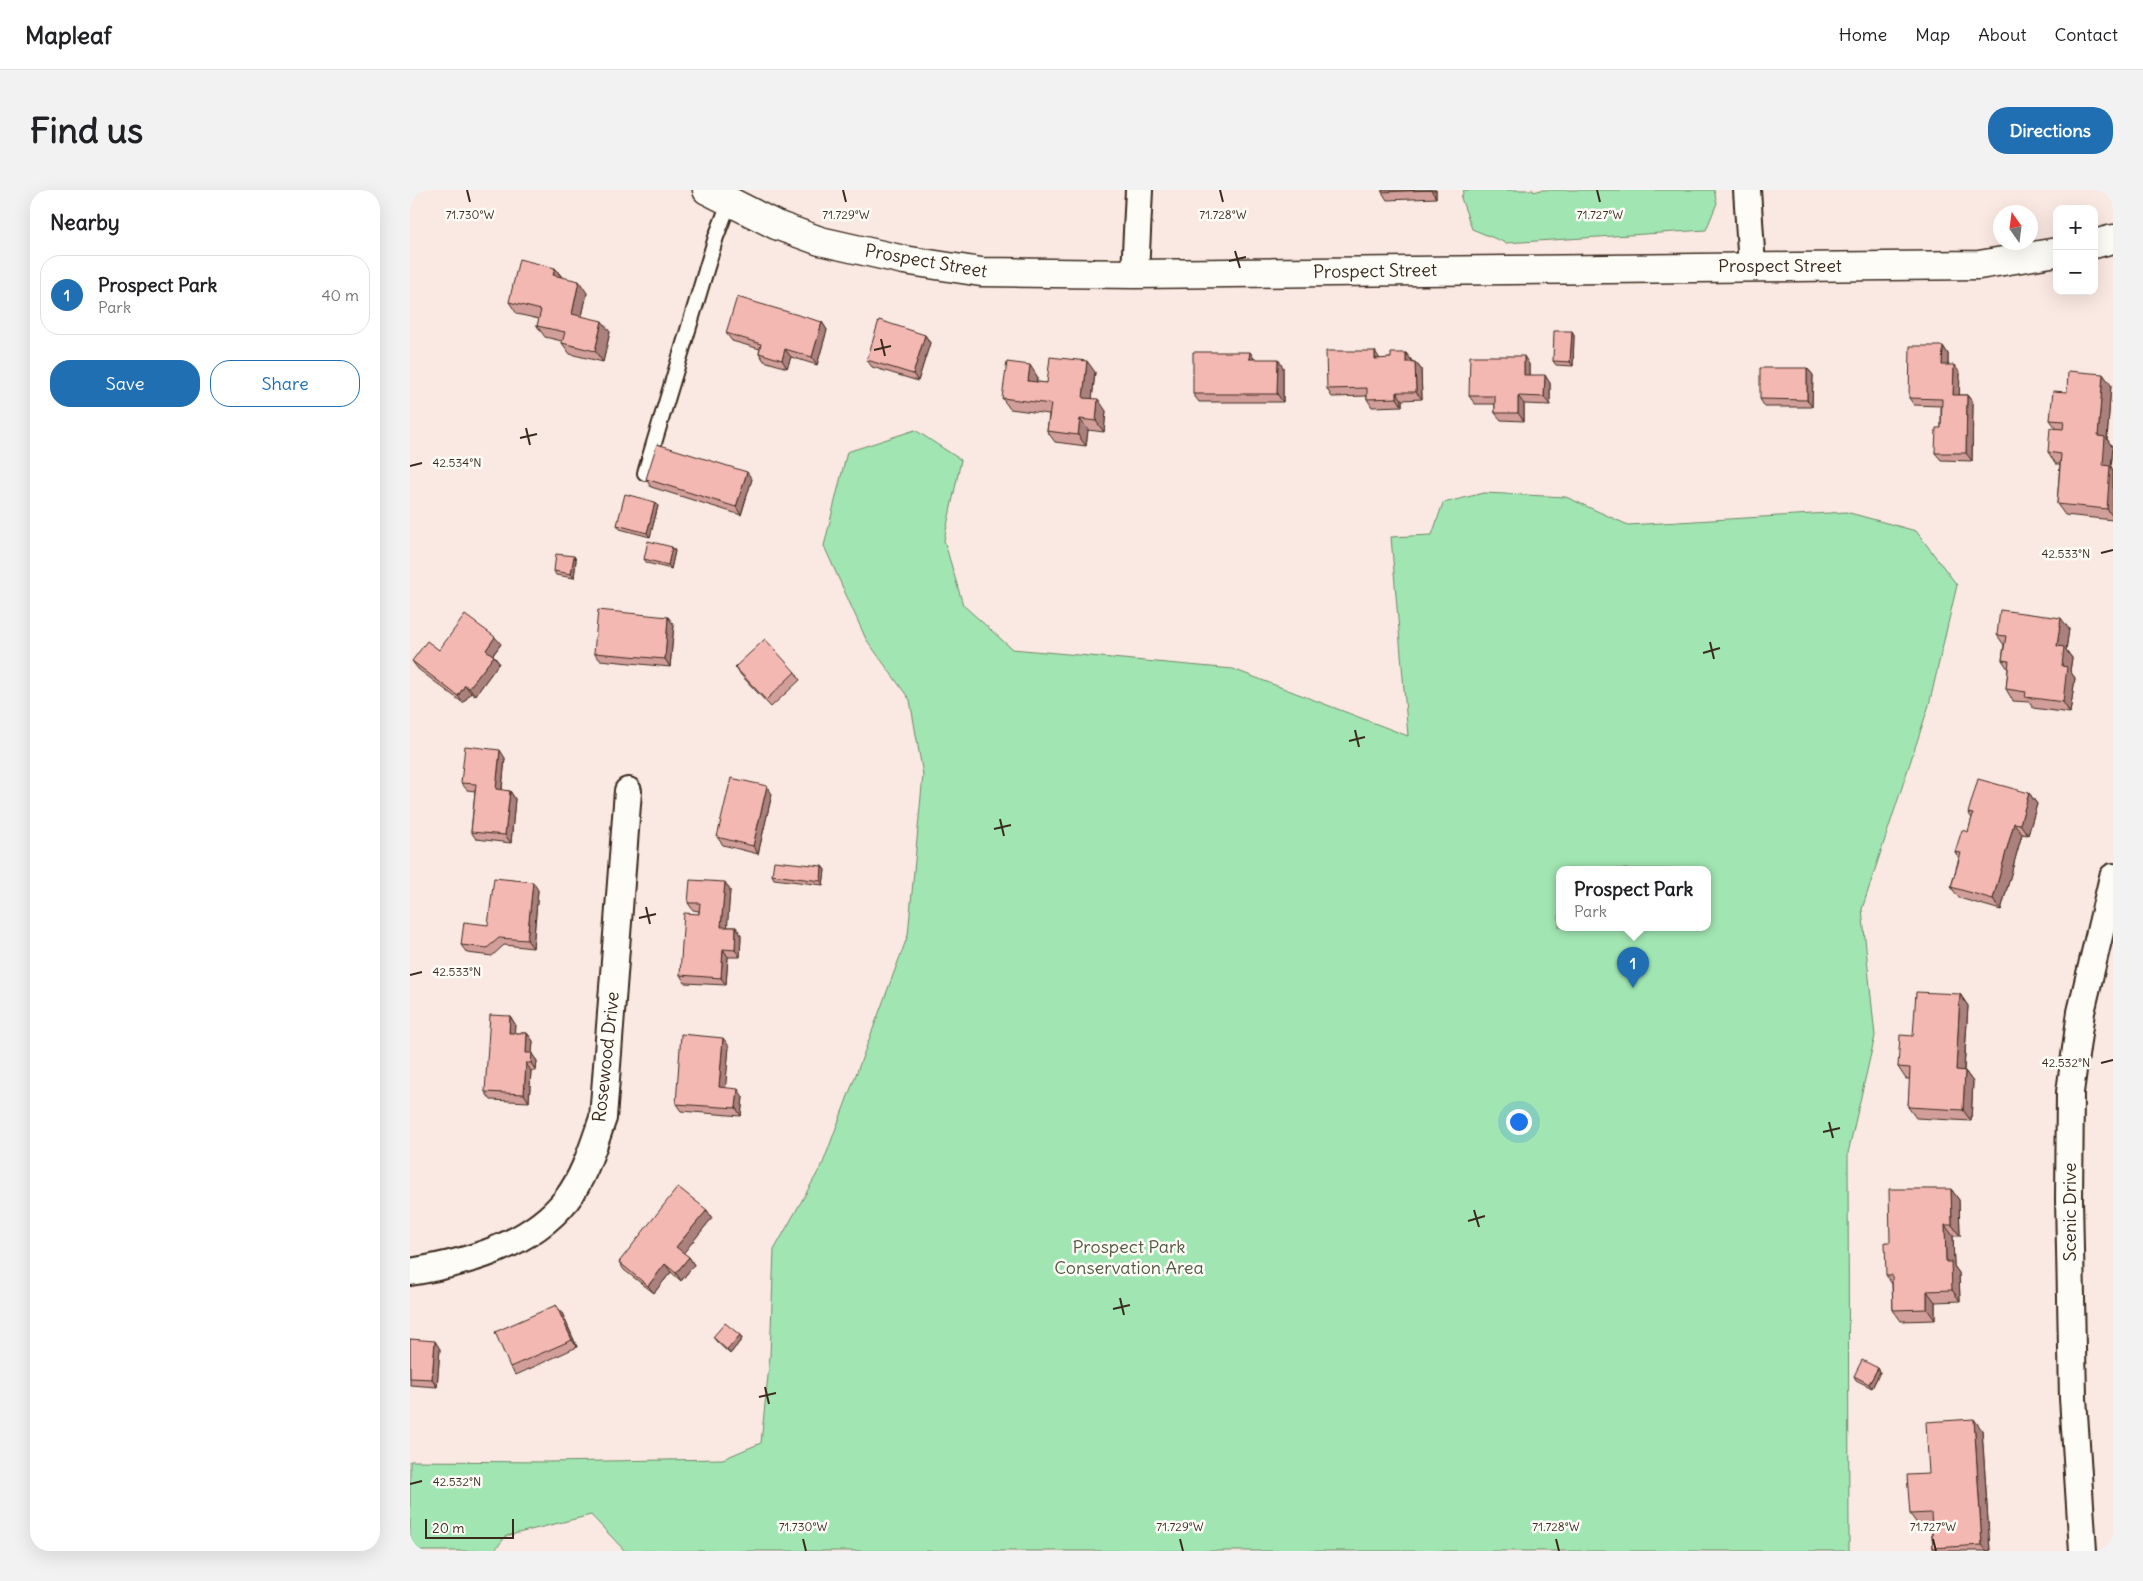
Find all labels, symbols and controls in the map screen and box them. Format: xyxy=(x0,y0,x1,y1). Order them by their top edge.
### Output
text: Mapleaf xyxy=(25,20,112,50)
text: Home xyxy=(1839,23,1887,46)
text: Map xyxy=(1915,23,1950,46)
text: About xyxy=(1978,23,2026,46)
text: Contact xyxy=(2054,23,2118,46)
button: Directions xyxy=(1988,107,2113,154)
text: Find us xyxy=(30,108,143,152)
north arrow xyxy=(1993,205,2038,250)
map controls xyxy=(2053,205,2098,295)
button: + xyxy=(2053,205,2098,250)
text: 71.730°W xyxy=(446,207,494,222)
text: 71.729°W xyxy=(822,207,870,222)
text: 71.728°W xyxy=(1199,207,1247,222)
text: 71.727°W xyxy=(1577,207,1623,222)
text: Nearby xyxy=(50,209,120,236)
street label: Prospect Street xyxy=(863,238,989,283)
button: − xyxy=(2053,250,2098,295)
street label: Prospect Street xyxy=(1718,254,1842,277)
street label: Prospect Street xyxy=(1313,258,1437,283)
text: Prospect Park xyxy=(98,273,217,297)
text: 1 xyxy=(64,285,70,305)
text: 40 m xyxy=(321,285,359,305)
text: Park xyxy=(98,297,131,317)
button: Save xyxy=(50,360,200,407)
button: Share xyxy=(210,360,360,407)
text: 42.534°N xyxy=(433,455,481,470)
text: 42.533°N xyxy=(2042,546,2090,561)
popup xyxy=(1556,866,1711,931)
text: Prospect Park xyxy=(1574,877,1693,901)
text: Park xyxy=(1574,901,1607,921)
pin: 1 xyxy=(1617,947,1649,988)
text: 42.533°N xyxy=(433,964,481,979)
street label: Rosewood Drive xyxy=(587,991,624,1123)
text: 42.532°N xyxy=(2042,1055,2090,1070)
your location xyxy=(1506,1109,1532,1135)
street label: Scenic Drive xyxy=(2058,1162,2081,1262)
park label: Prospect Park Conservation Area xyxy=(1054,1235,1204,1279)
text: 42.532°N xyxy=(433,1474,481,1489)
scale bar xyxy=(425,1516,514,1539)
text: 20 m xyxy=(432,1519,465,1537)
text: 71.730°W xyxy=(779,1519,827,1534)
text: 71.729°W xyxy=(1156,1519,1204,1534)
text: 71.728°W xyxy=(1532,1519,1580,1534)
text: 71.727°W xyxy=(1910,1519,1956,1534)

